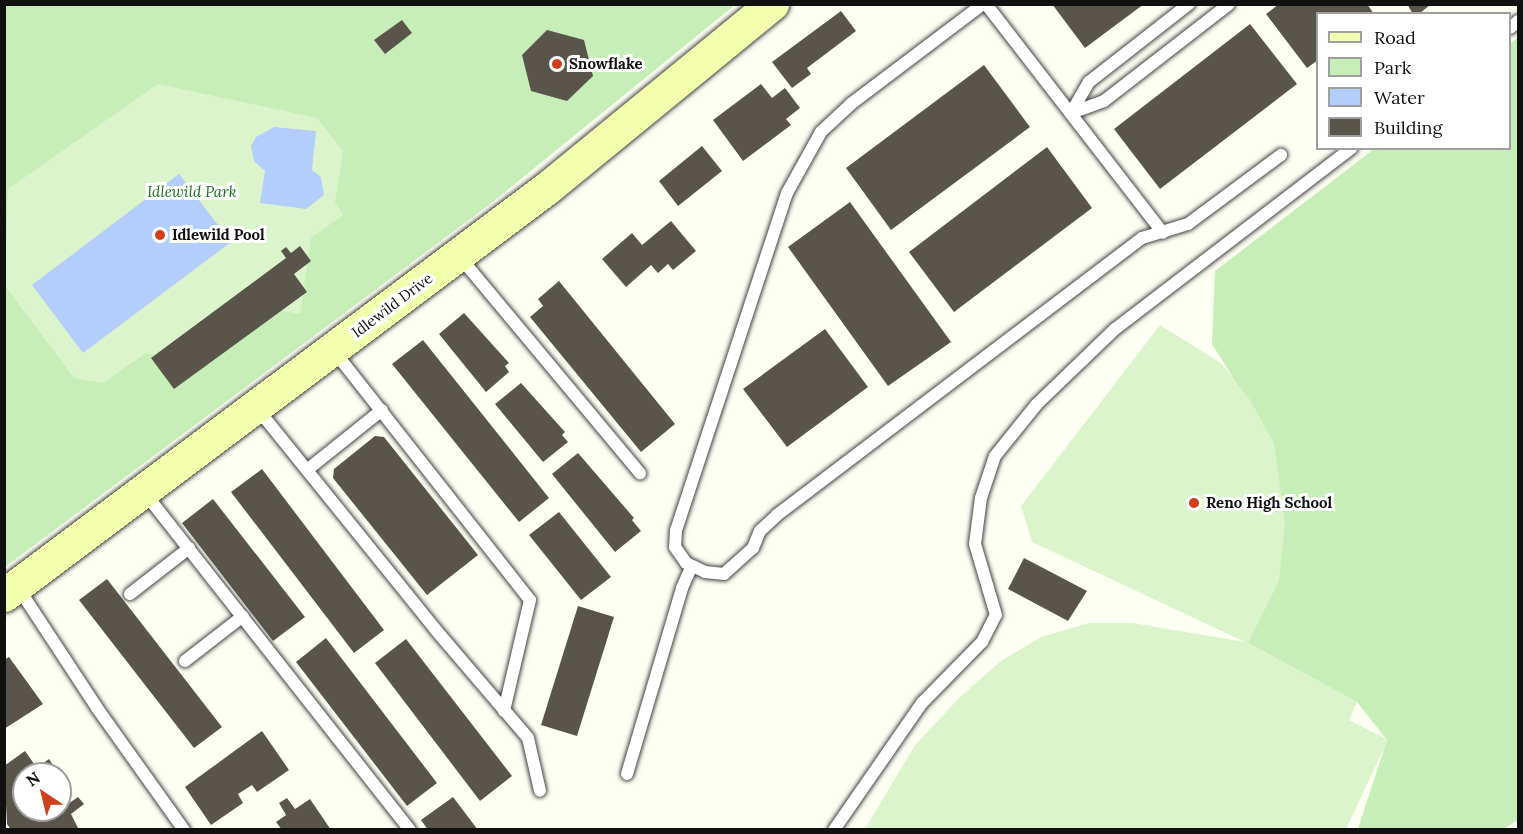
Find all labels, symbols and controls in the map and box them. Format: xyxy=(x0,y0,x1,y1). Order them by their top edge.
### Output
legend xyxy=(1316,12,1511,150)
text: Road xyxy=(1374,26,1416,49)
place label: Snowflake xyxy=(569,55,643,73)
text: Park xyxy=(1374,56,1411,79)
marker: Snowflake xyxy=(550,57,564,71)
text: Water xyxy=(1374,86,1425,109)
text: Building xyxy=(1374,116,1442,139)
park label: Idlewild Park xyxy=(147,183,237,201)
place label: Idlewild Pool xyxy=(172,226,265,244)
marker: Idlewild Pool xyxy=(153,228,167,242)
street label: Idlewild Drive xyxy=(348,269,436,341)
place label: Reno High School xyxy=(1206,494,1332,512)
marker: Reno High School xyxy=(1187,496,1201,510)
north arrow xyxy=(12,762,72,822)
text: N xyxy=(22,767,44,791)

